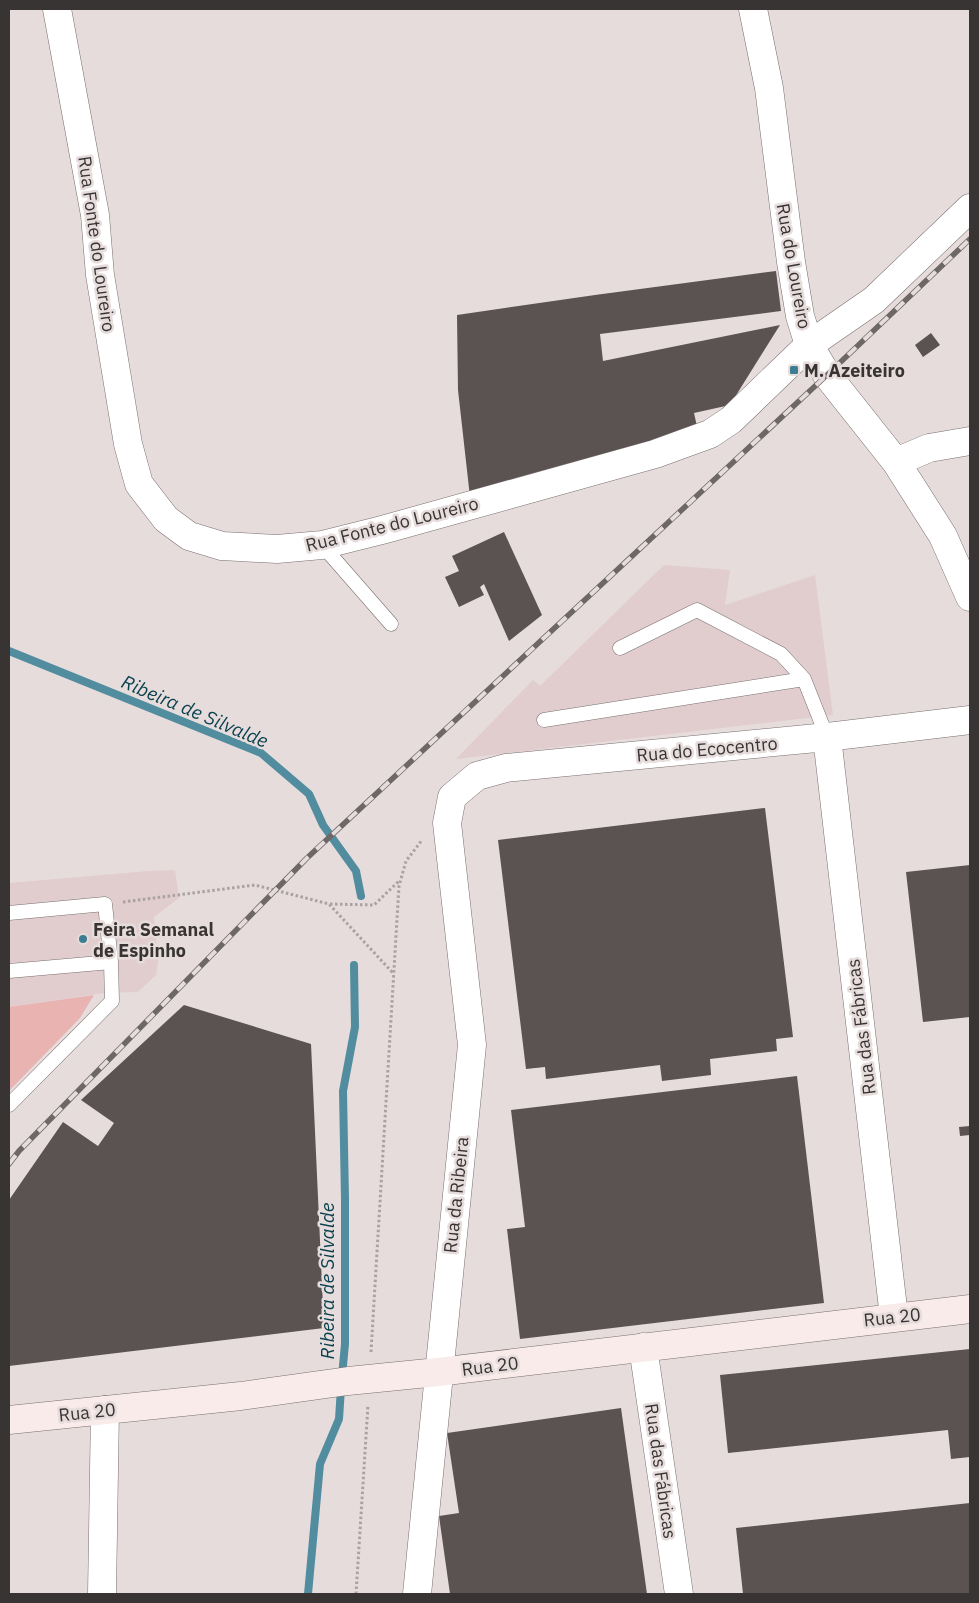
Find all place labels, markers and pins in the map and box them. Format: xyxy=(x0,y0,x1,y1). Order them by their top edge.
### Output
place label: M. Azeiteiro xyxy=(804,359,905,382)
marker: M. Azeiteiro xyxy=(788,364,800,376)
place label: Feira Semanal de Espinho xyxy=(93,918,214,962)
marker: Feira Semanal de Espinho xyxy=(77,933,89,945)

